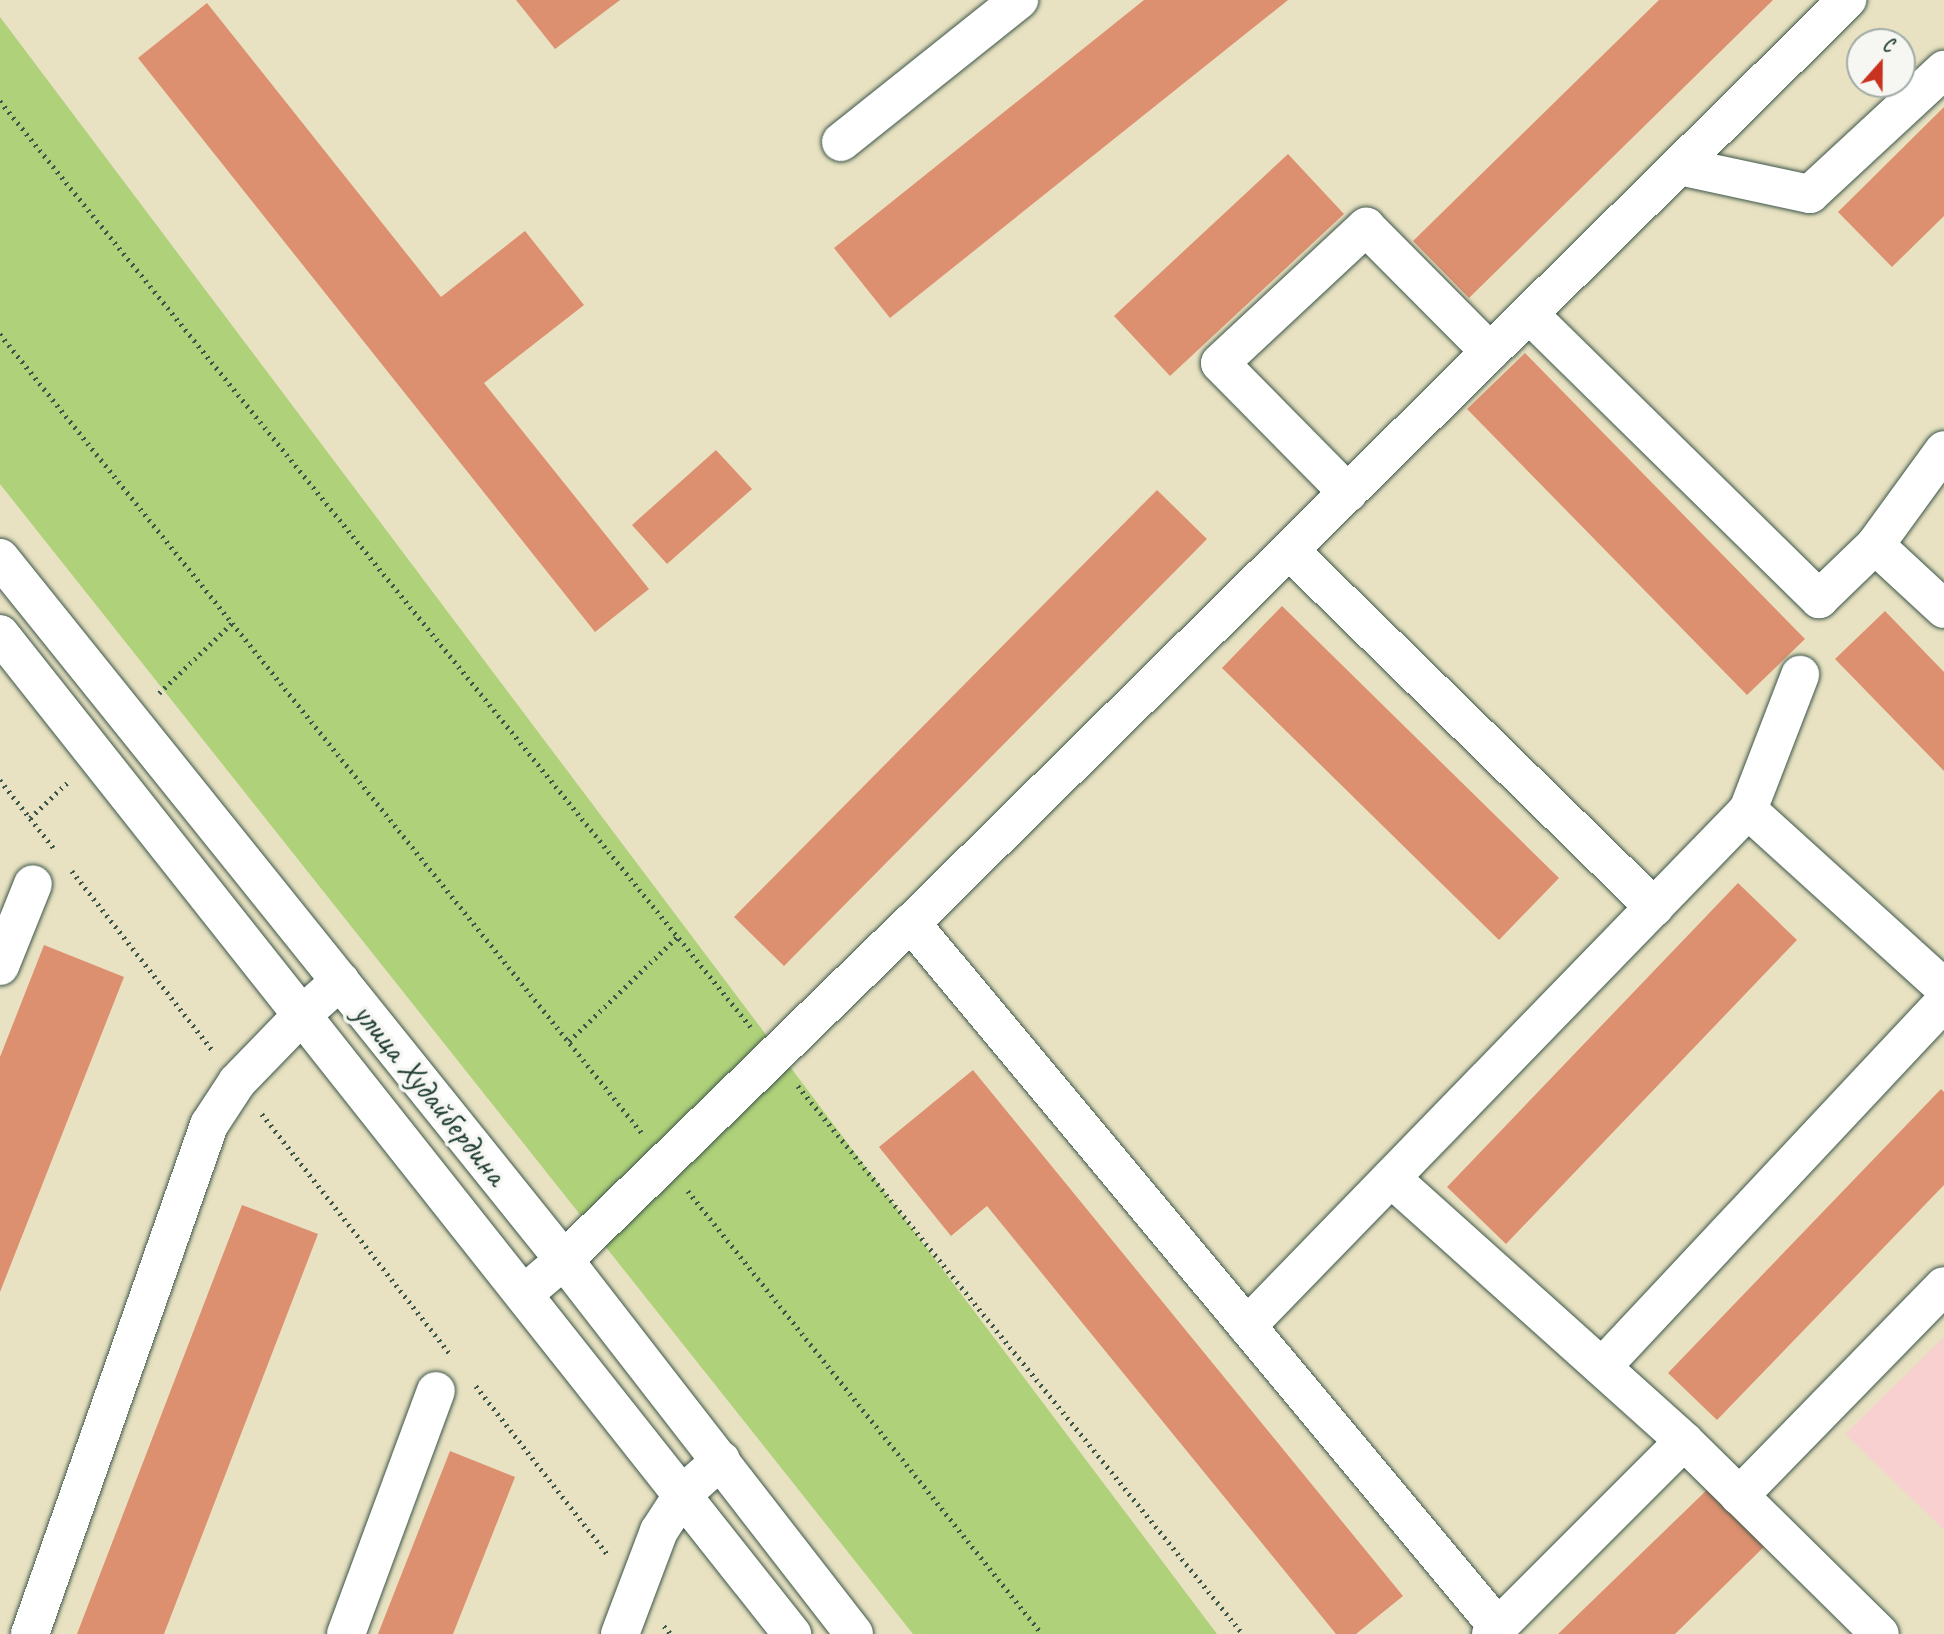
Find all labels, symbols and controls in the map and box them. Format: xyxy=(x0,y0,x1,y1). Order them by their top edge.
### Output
north arrow xyxy=(1846,28,1916,98)
text: С xyxy=(1879,32,1896,58)
street label: улица Худайбердина xyxy=(344,995,516,1193)

